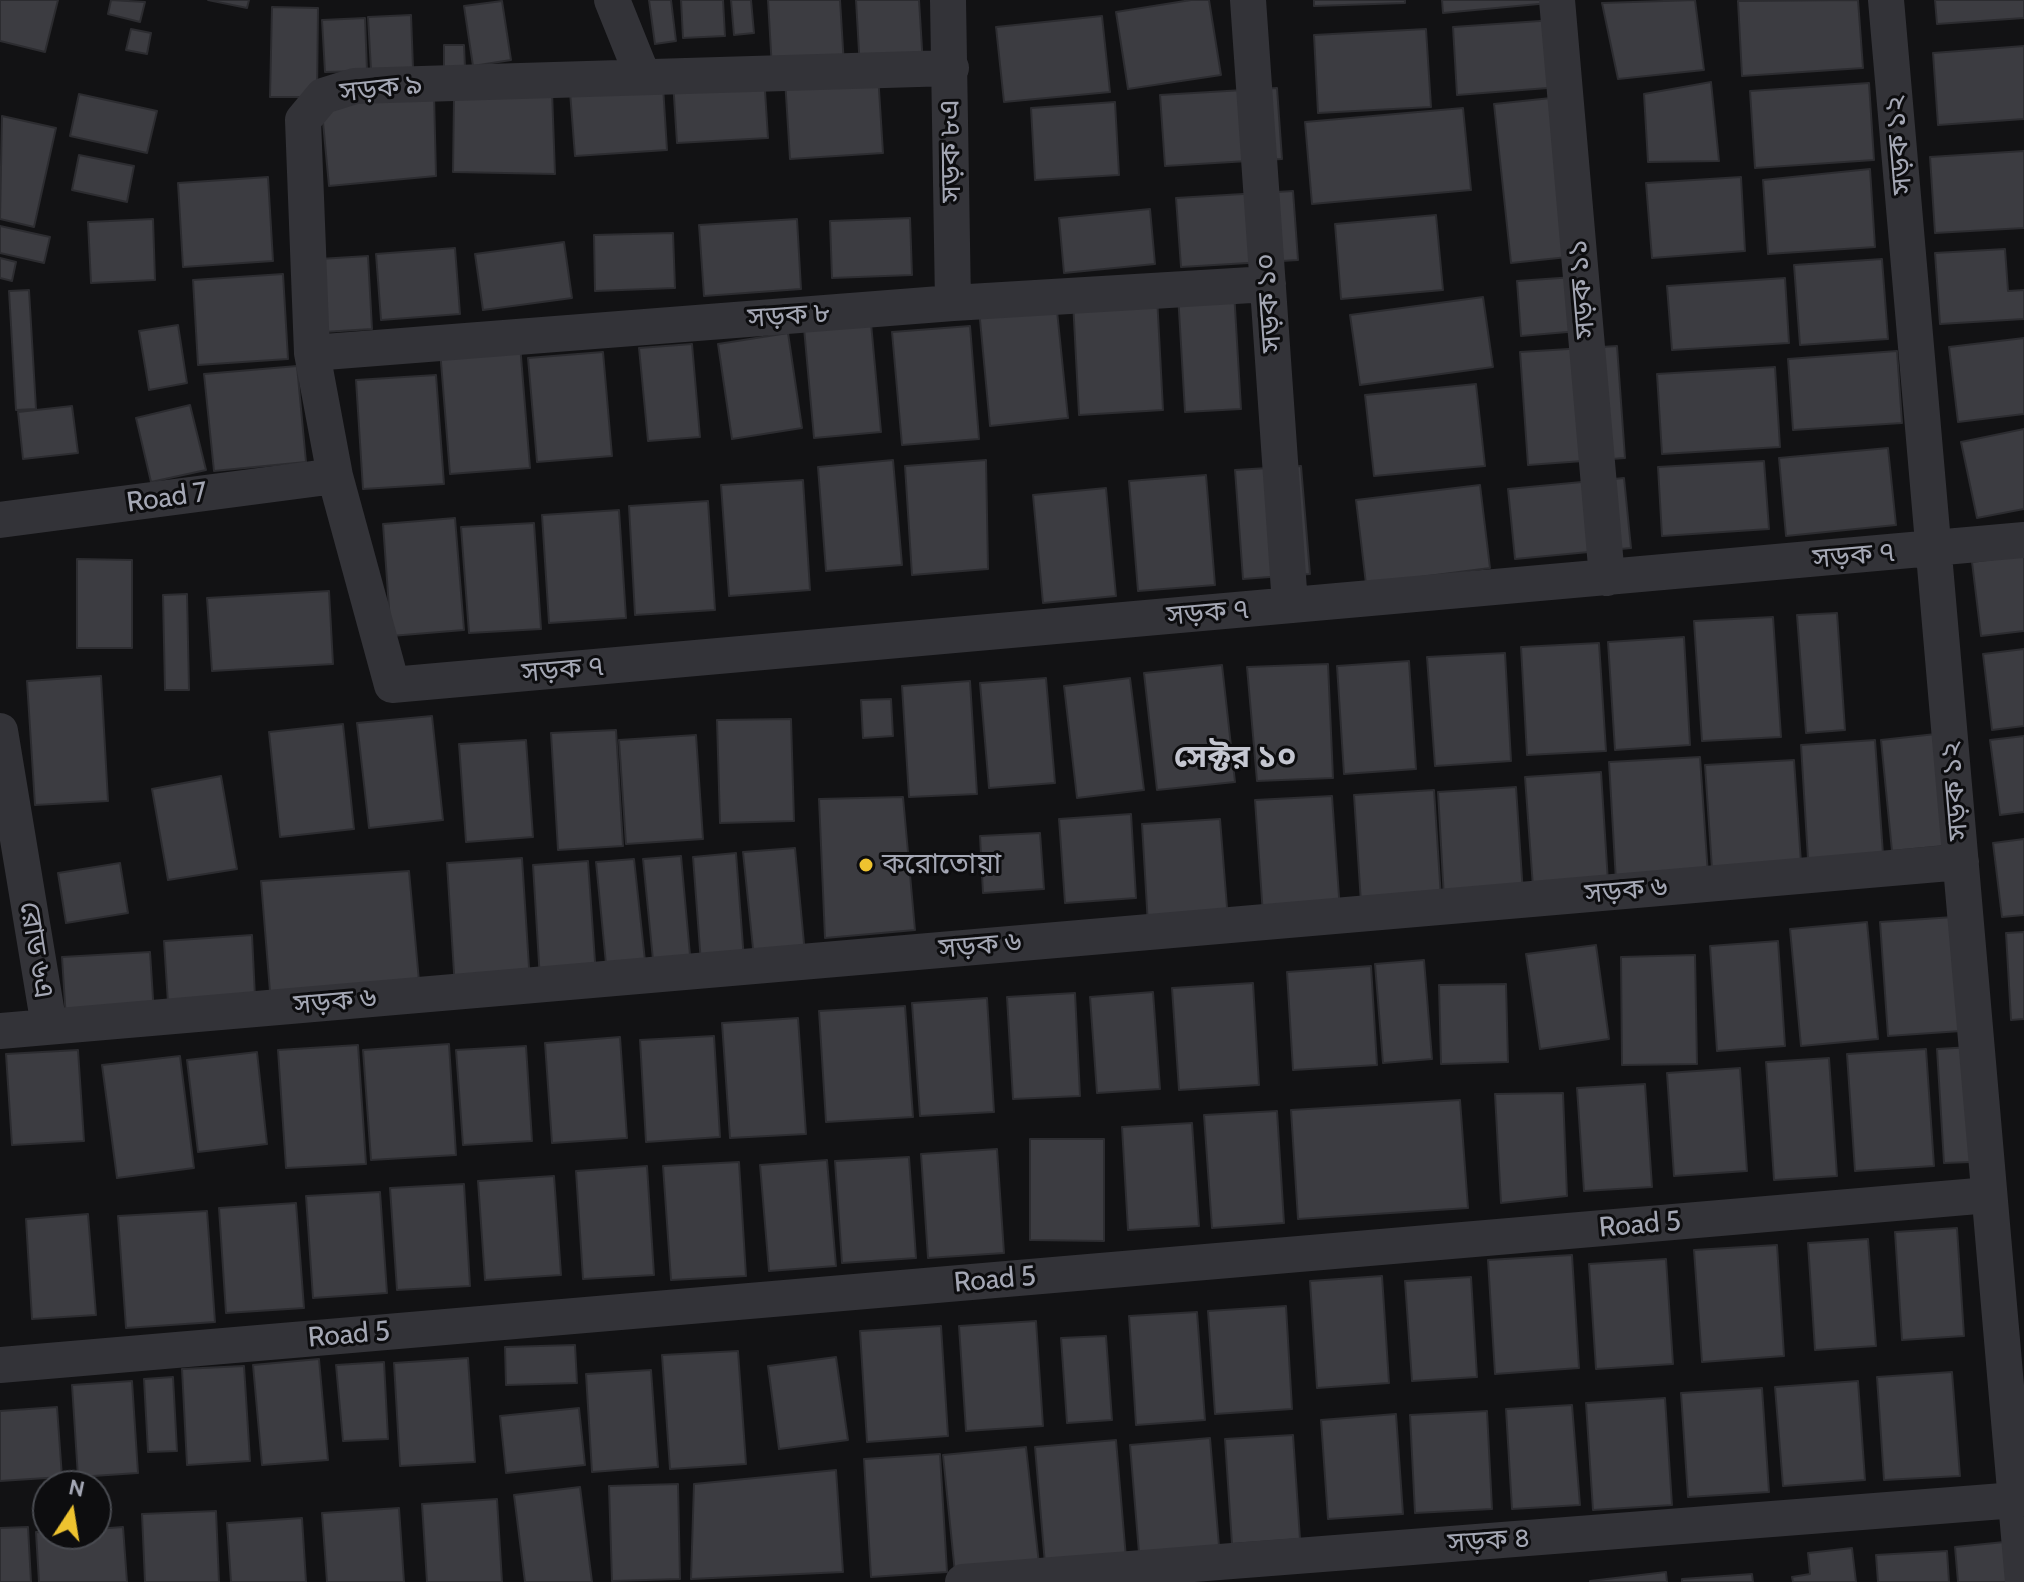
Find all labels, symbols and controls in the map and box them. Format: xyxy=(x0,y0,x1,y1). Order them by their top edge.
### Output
street label: সড়ক ৯ xyxy=(338,68,424,110)
street label: সড়ক ১২ xyxy=(1878,94,1920,196)
street label: সড়ক ৮এ xyxy=(933,99,969,203)
street label: সড়ক ১১ xyxy=(1561,238,1603,340)
street label: সড়ক ১০ xyxy=(1249,252,1289,354)
street label: সড়ক ৮ xyxy=(747,296,831,336)
street label: Road 7 xyxy=(124,476,210,520)
street label: সড়ক ৭ xyxy=(1811,536,1897,576)
street label: সড়ক ৭ xyxy=(1165,593,1251,633)
street label: সড়ক ৭ xyxy=(520,650,606,690)
district label: সেক্টর ১০ xyxy=(1174,739,1296,777)
street label: সড়ক ১২ xyxy=(1934,740,1976,842)
place label: করোতোয়া xyxy=(882,848,1001,882)
marker: করোতোয়া xyxy=(857,856,875,874)
street label: সড়ক ৬ xyxy=(1583,871,1669,911)
street label: রোড ৬এ xyxy=(12,899,60,1001)
street label: সড়ক ৬ xyxy=(937,926,1023,966)
street label: সড়ক ৬ xyxy=(292,982,378,1022)
street label: Road 5 xyxy=(1598,1205,1682,1245)
street label: Road 5 xyxy=(953,1260,1037,1300)
street label: Road 5 xyxy=(307,1315,391,1355)
north arrow xyxy=(32,1470,112,1550)
text: N xyxy=(66,1473,87,1503)
street label: সড়ক ৪ xyxy=(1447,1521,1531,1561)

